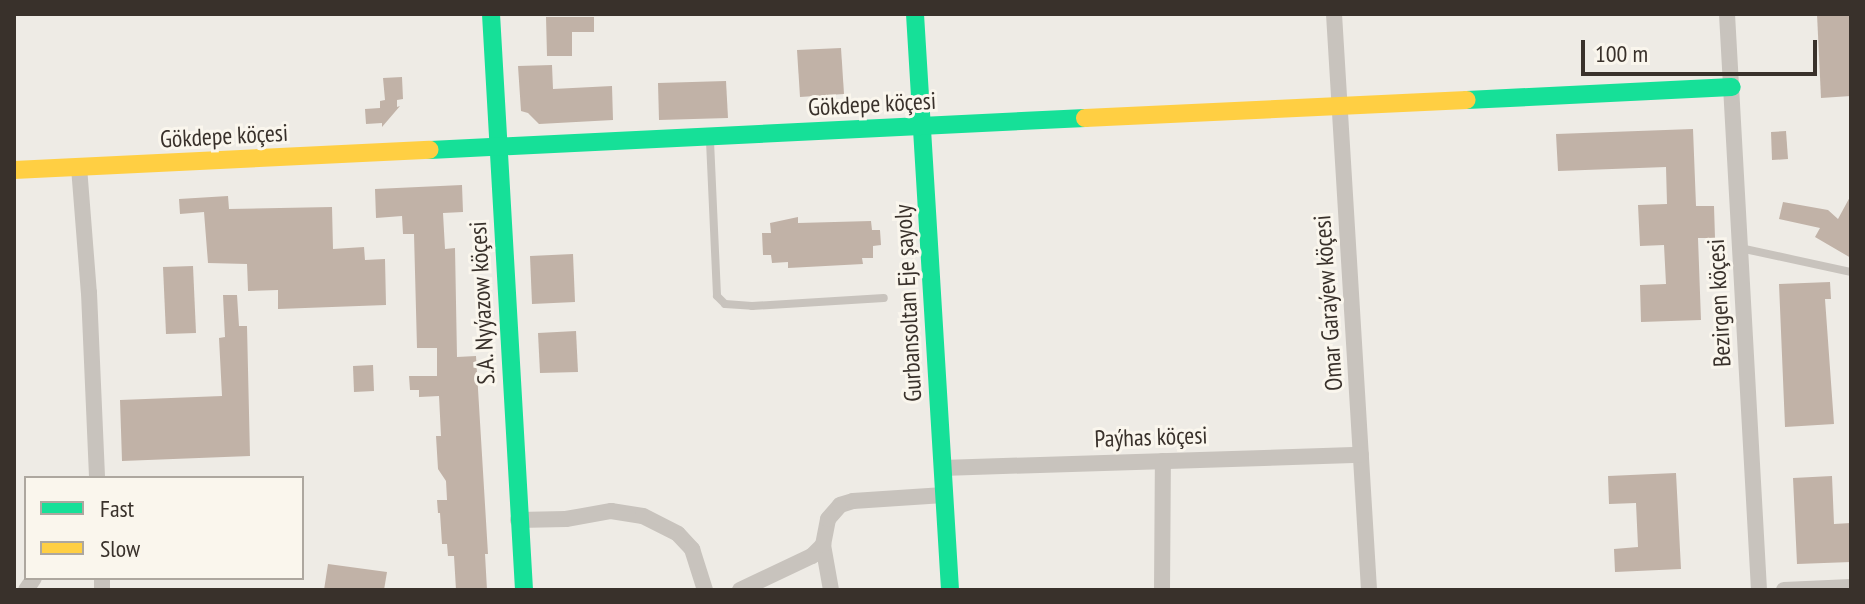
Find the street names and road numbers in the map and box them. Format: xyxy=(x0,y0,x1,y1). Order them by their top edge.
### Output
street label: Gökdepe köçesi xyxy=(807,86,937,122)
street label: Gökdepe köçesi xyxy=(159,118,289,154)
street label: Gurbansoltan Eje şayoly xyxy=(888,204,928,402)
street label: Omar Garaýew köçesi xyxy=(1307,214,1349,392)
street label: S.A. Nyýazow köçesi xyxy=(463,220,501,386)
street label: Bezirgen köçesi xyxy=(1701,238,1737,368)
street label: Paýhas köçesi xyxy=(1094,421,1208,453)

